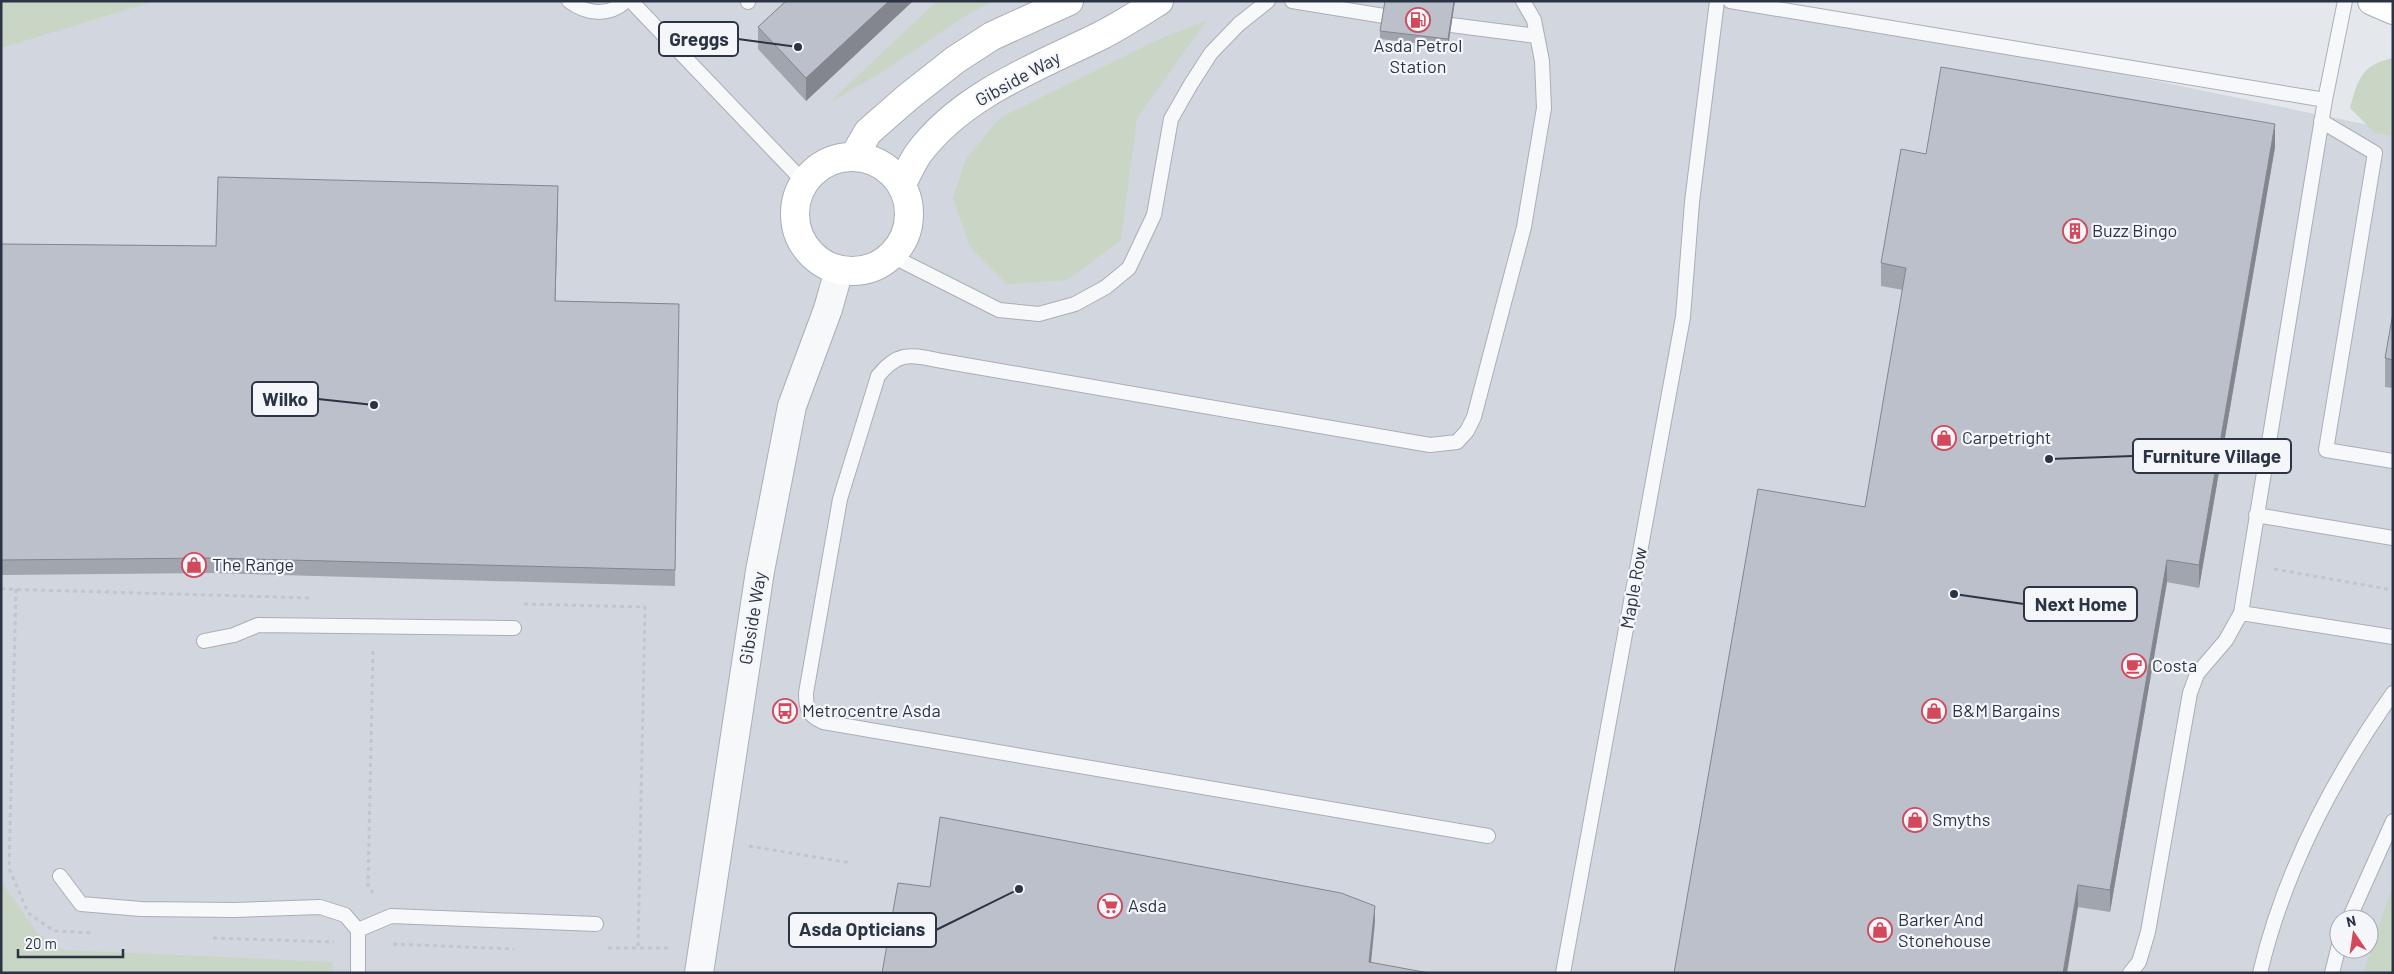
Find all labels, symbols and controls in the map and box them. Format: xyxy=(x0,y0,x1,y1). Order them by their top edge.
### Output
fuel station icon: Asda Petrol Station xyxy=(1405,7,1431,33)
callout: Greggs xyxy=(659,22,738,56)
text: Greggs xyxy=(669,27,729,50)
place label: Asda Petrol Station xyxy=(1374,34,1462,77)
street label: Gibside Way xyxy=(971,46,1064,111)
building icon: Buzz Bingo xyxy=(2062,218,2088,244)
place label: Buzz Bingo xyxy=(2092,219,2177,241)
callout: Wilko xyxy=(252,382,318,416)
text: Wilko xyxy=(262,387,308,410)
shop icon: Carpetright xyxy=(1931,425,1957,451)
place label: Carpetright xyxy=(1962,426,2051,448)
callout: Furniture Village xyxy=(2133,439,2291,473)
text: Furniture Village xyxy=(2143,444,2281,467)
street label: Maple Row xyxy=(1615,545,1651,630)
shop icon: The Range xyxy=(181,552,207,578)
place label: The Range xyxy=(212,553,294,575)
street label: Gibside Way xyxy=(734,570,770,666)
callout: Next Home xyxy=(2024,587,2137,621)
text: Next Home xyxy=(2035,592,2127,615)
cafe icon: Costa xyxy=(2121,653,2147,679)
place label: Costa xyxy=(2152,654,2197,676)
bus stop icon: Metrocentre Asda xyxy=(772,698,798,724)
shop icon: B&M Bargains xyxy=(1921,698,1947,724)
place label: Metrocentre Asda xyxy=(802,699,941,721)
place label: B&M Bargains xyxy=(1952,699,2060,721)
shop icon: Smyths xyxy=(1902,807,1928,833)
place label: Smyths xyxy=(1932,808,1990,830)
supermarket icon: Asda xyxy=(1097,893,1123,919)
place label: Asda xyxy=(1128,894,1167,916)
place label: Barker And Stonehouse xyxy=(1898,908,1991,951)
north arrow xyxy=(2329,909,2379,959)
text: N xyxy=(2345,912,2357,930)
callout: Asda Opticians xyxy=(789,913,936,947)
text: Asda Opticians xyxy=(799,917,925,940)
shop icon: Barker And Stonehouse xyxy=(1867,917,1893,943)
scale bar xyxy=(18,926,122,958)
text: 20 m xyxy=(25,934,57,952)

